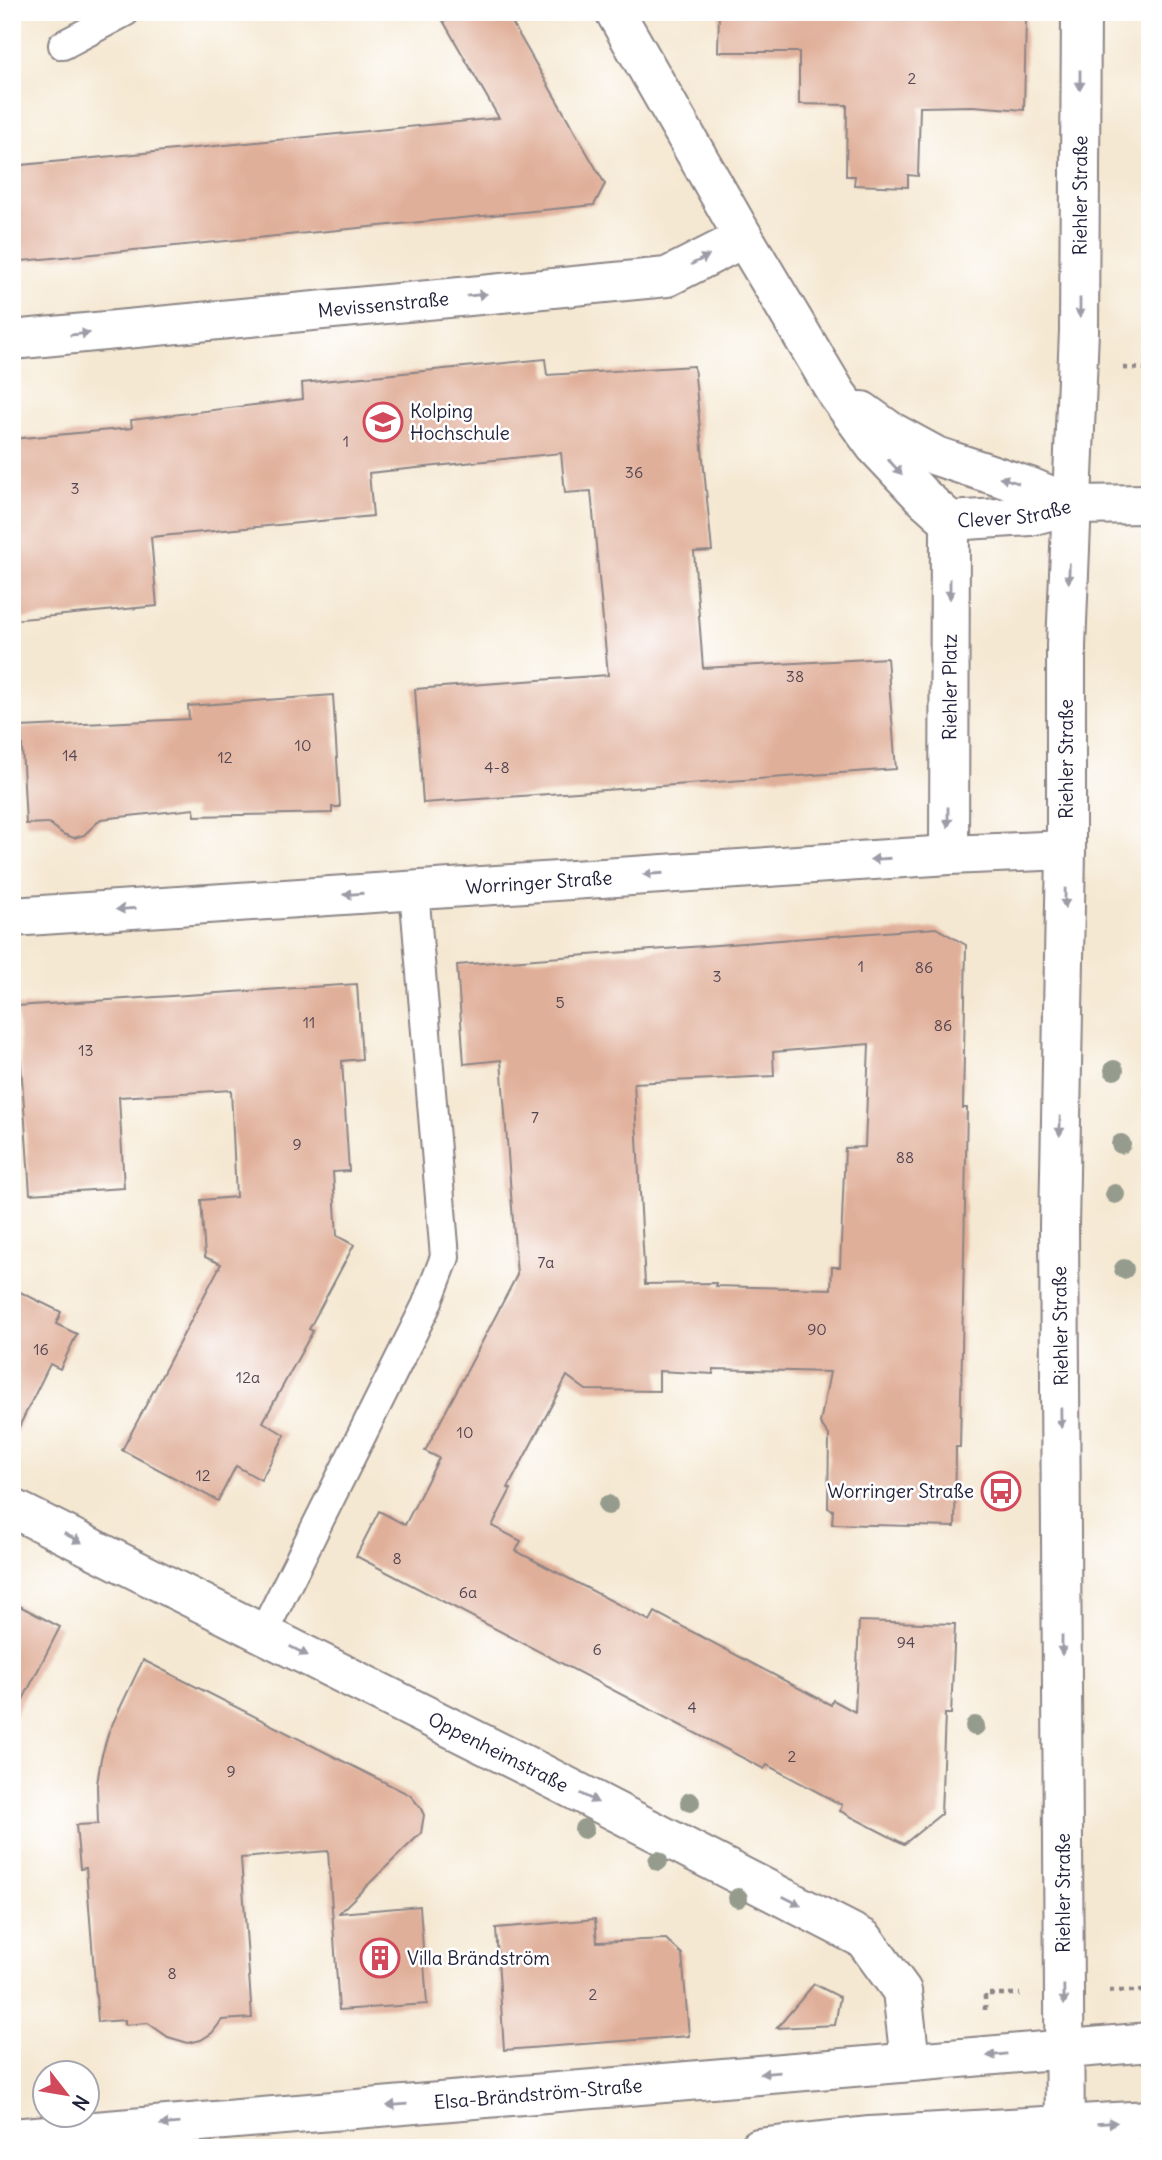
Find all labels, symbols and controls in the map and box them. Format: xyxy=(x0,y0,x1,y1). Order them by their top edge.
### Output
house number: 2 xyxy=(908,68,917,88)
one-way arrow xyxy=(1074,70,1086,92)
street label: Riehler Straße xyxy=(1067,135,1092,255)
one-way arrow xyxy=(690,255,710,266)
street label: Mevissenstraße xyxy=(317,286,450,323)
one-way arrow xyxy=(467,289,489,300)
one-way arrow xyxy=(1074,297,1085,319)
one-way arrow xyxy=(69,328,91,339)
place label: Kolping Hochschule xyxy=(410,399,510,445)
school or university icon: Kolping Hochschule xyxy=(362,401,404,443)
house number: 1 xyxy=(343,431,349,451)
one-way arrow xyxy=(886,458,902,475)
house number: 36 xyxy=(625,462,643,482)
one-way arrow xyxy=(998,474,1019,485)
house number: 3 xyxy=(70,478,80,498)
street label: Clever Straße xyxy=(957,494,1073,533)
one-way arrow xyxy=(1064,562,1075,584)
one-way arrow xyxy=(944,579,956,601)
street label: Riehler Platz xyxy=(937,634,962,740)
house number: 38 xyxy=(786,666,804,686)
street label: Riehler Straße xyxy=(1054,699,1078,819)
house number: 10 xyxy=(295,735,311,755)
house number: 14 xyxy=(62,745,78,765)
house number: 12 xyxy=(217,747,233,767)
house number: 4-8 xyxy=(484,757,510,777)
one-way arrow xyxy=(942,806,954,828)
one-way arrow xyxy=(869,854,891,865)
street label: Worringer Straße xyxy=(465,865,613,899)
one-way arrow xyxy=(642,869,664,880)
one-way arrow xyxy=(1059,888,1070,910)
one-way arrow xyxy=(342,889,364,900)
one-way arrow xyxy=(115,904,137,915)
house number: 1 xyxy=(858,956,864,976)
house number: 86 xyxy=(915,957,933,977)
house number: 3 xyxy=(712,966,722,986)
house number: 5 xyxy=(555,992,565,1012)
house number: 11 xyxy=(303,1012,315,1032)
house number: 86 xyxy=(934,1015,952,1035)
house number: 13 xyxy=(78,1040,94,1060)
house number: 7 xyxy=(531,1107,539,1127)
one-way arrow xyxy=(1055,1115,1066,1137)
house number: 9 xyxy=(292,1134,302,1154)
house number: 88 xyxy=(896,1147,914,1167)
house number: 7a xyxy=(538,1252,554,1272)
street label: Riehler Straße xyxy=(1047,1266,1073,1386)
house number: 90 xyxy=(807,1319,827,1339)
house number: 16 xyxy=(33,1339,49,1359)
house number: 12a xyxy=(236,1367,260,1387)
one-way arrow xyxy=(1055,1407,1067,1429)
house number: 10 xyxy=(457,1422,473,1442)
house number: 12 xyxy=(195,1465,211,1485)
bus stop icon: Worringer Straße xyxy=(980,1470,1022,1512)
place label: Worringer Straße xyxy=(827,1479,974,1503)
one-way arrow xyxy=(63,1533,83,1544)
house number: 8 xyxy=(392,1548,402,1568)
house number: 6a xyxy=(459,1582,477,1602)
house number: 94 xyxy=(897,1632,915,1652)
one-way arrow xyxy=(1056,1635,1068,1657)
house number: 6 xyxy=(592,1639,602,1659)
one-way arrow xyxy=(289,1646,309,1657)
house number: 4 xyxy=(687,1697,697,1717)
street label: Oppenheimstraße xyxy=(424,1706,572,1797)
house number: 2 xyxy=(788,1746,797,1766)
house number: 9 xyxy=(226,1761,236,1781)
one-way arrow xyxy=(579,1792,599,1803)
street label: Riehler Straße xyxy=(1051,1833,1075,1953)
one-way arrow xyxy=(782,1896,802,1907)
building icon: Villa Brändström xyxy=(359,1937,401,1979)
place label: Villa Brändström xyxy=(407,1946,550,1970)
house number: 8 xyxy=(167,1963,177,1983)
house number: 2 xyxy=(589,1984,598,2004)
one-way arrow xyxy=(1058,1985,1070,2007)
one-way arrow xyxy=(986,2049,1008,2060)
north arrow xyxy=(32,2058,102,2128)
one-way arrow xyxy=(759,2068,781,2079)
street label: Elsa-Brändström-Straße xyxy=(433,2073,643,2114)
text: N xyxy=(67,2091,94,2115)
one-way arrow xyxy=(386,2100,408,2111)
one-way arrow xyxy=(1097,2117,1119,2128)
one-way arrow xyxy=(159,2119,181,2130)

